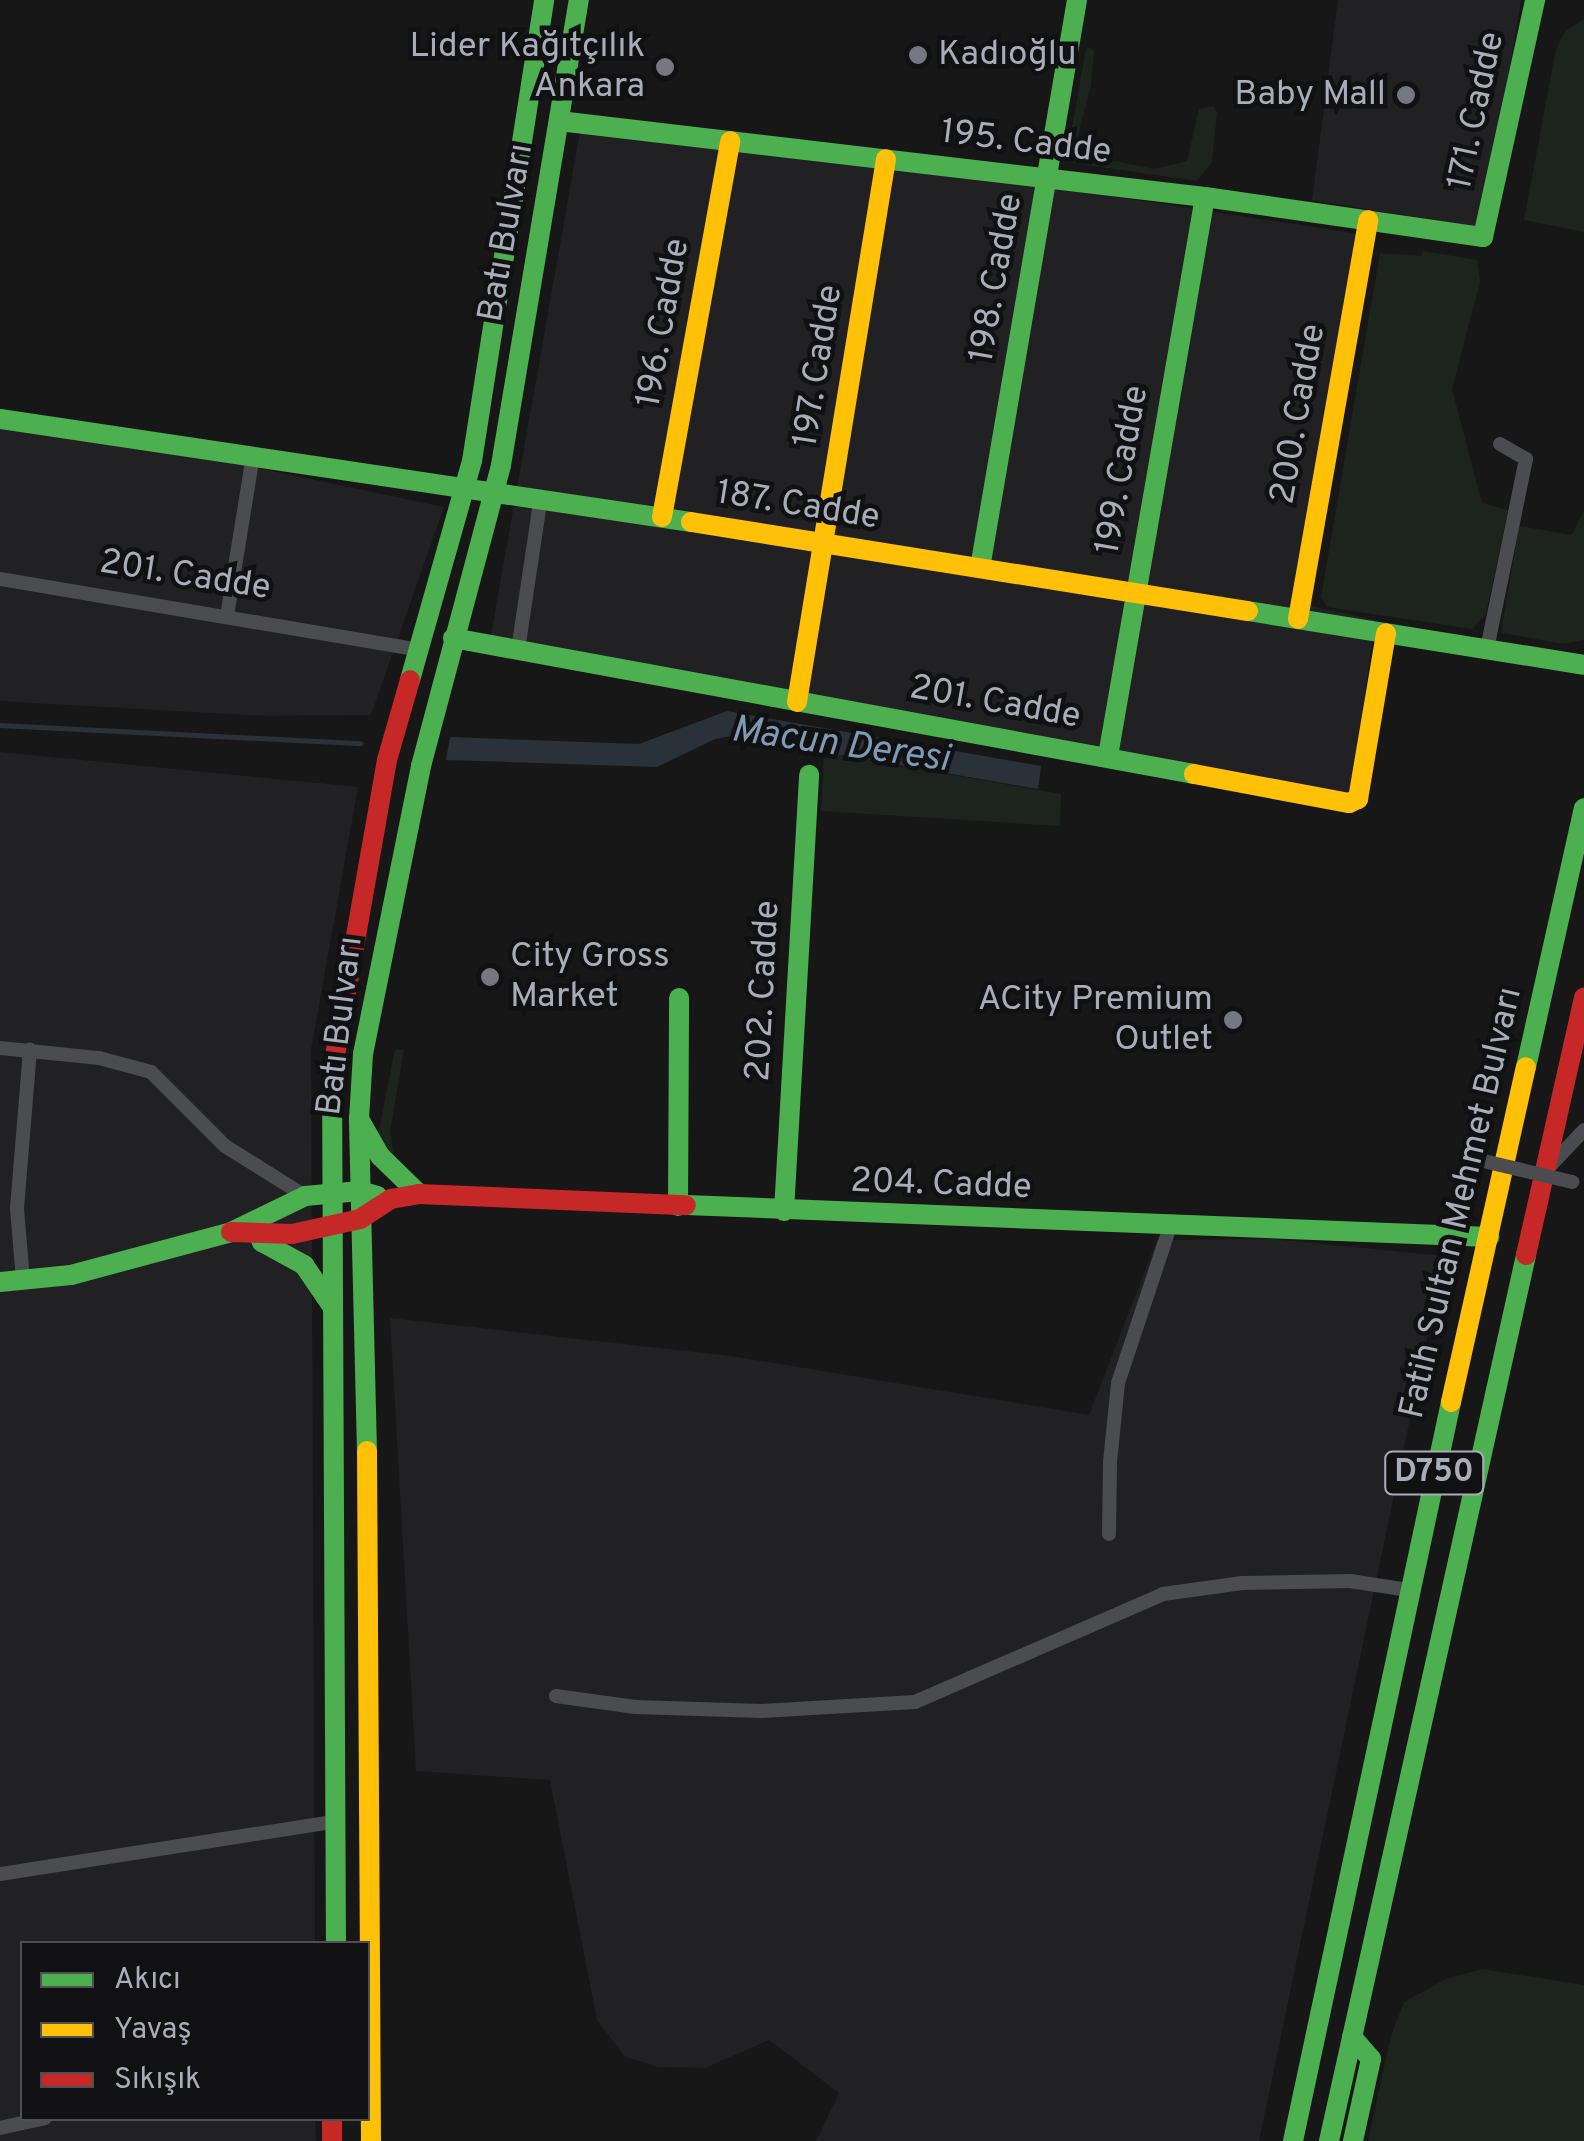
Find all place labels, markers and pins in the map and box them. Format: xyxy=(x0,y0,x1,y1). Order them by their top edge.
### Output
place label: Lider Kağıtçılık Ankara xyxy=(410,26,645,108)
place label: Kadıoğlu xyxy=(938,34,1077,76)
marker: Kadıoğlu xyxy=(907,44,929,66)
marker: Lider Kağıtçılık Ankara xyxy=(654,56,676,78)
place label: Baby Mall xyxy=(1234,74,1386,116)
marker: Baby Mall xyxy=(1395,84,1417,106)
place label: City Gross Market xyxy=(510,936,670,1018)
marker: City Gross Market xyxy=(479,966,501,988)
place label: ACity Premium Outlet xyxy=(978,979,1213,1061)
marker: ACity Premium Outlet xyxy=(1222,1009,1244,1031)

